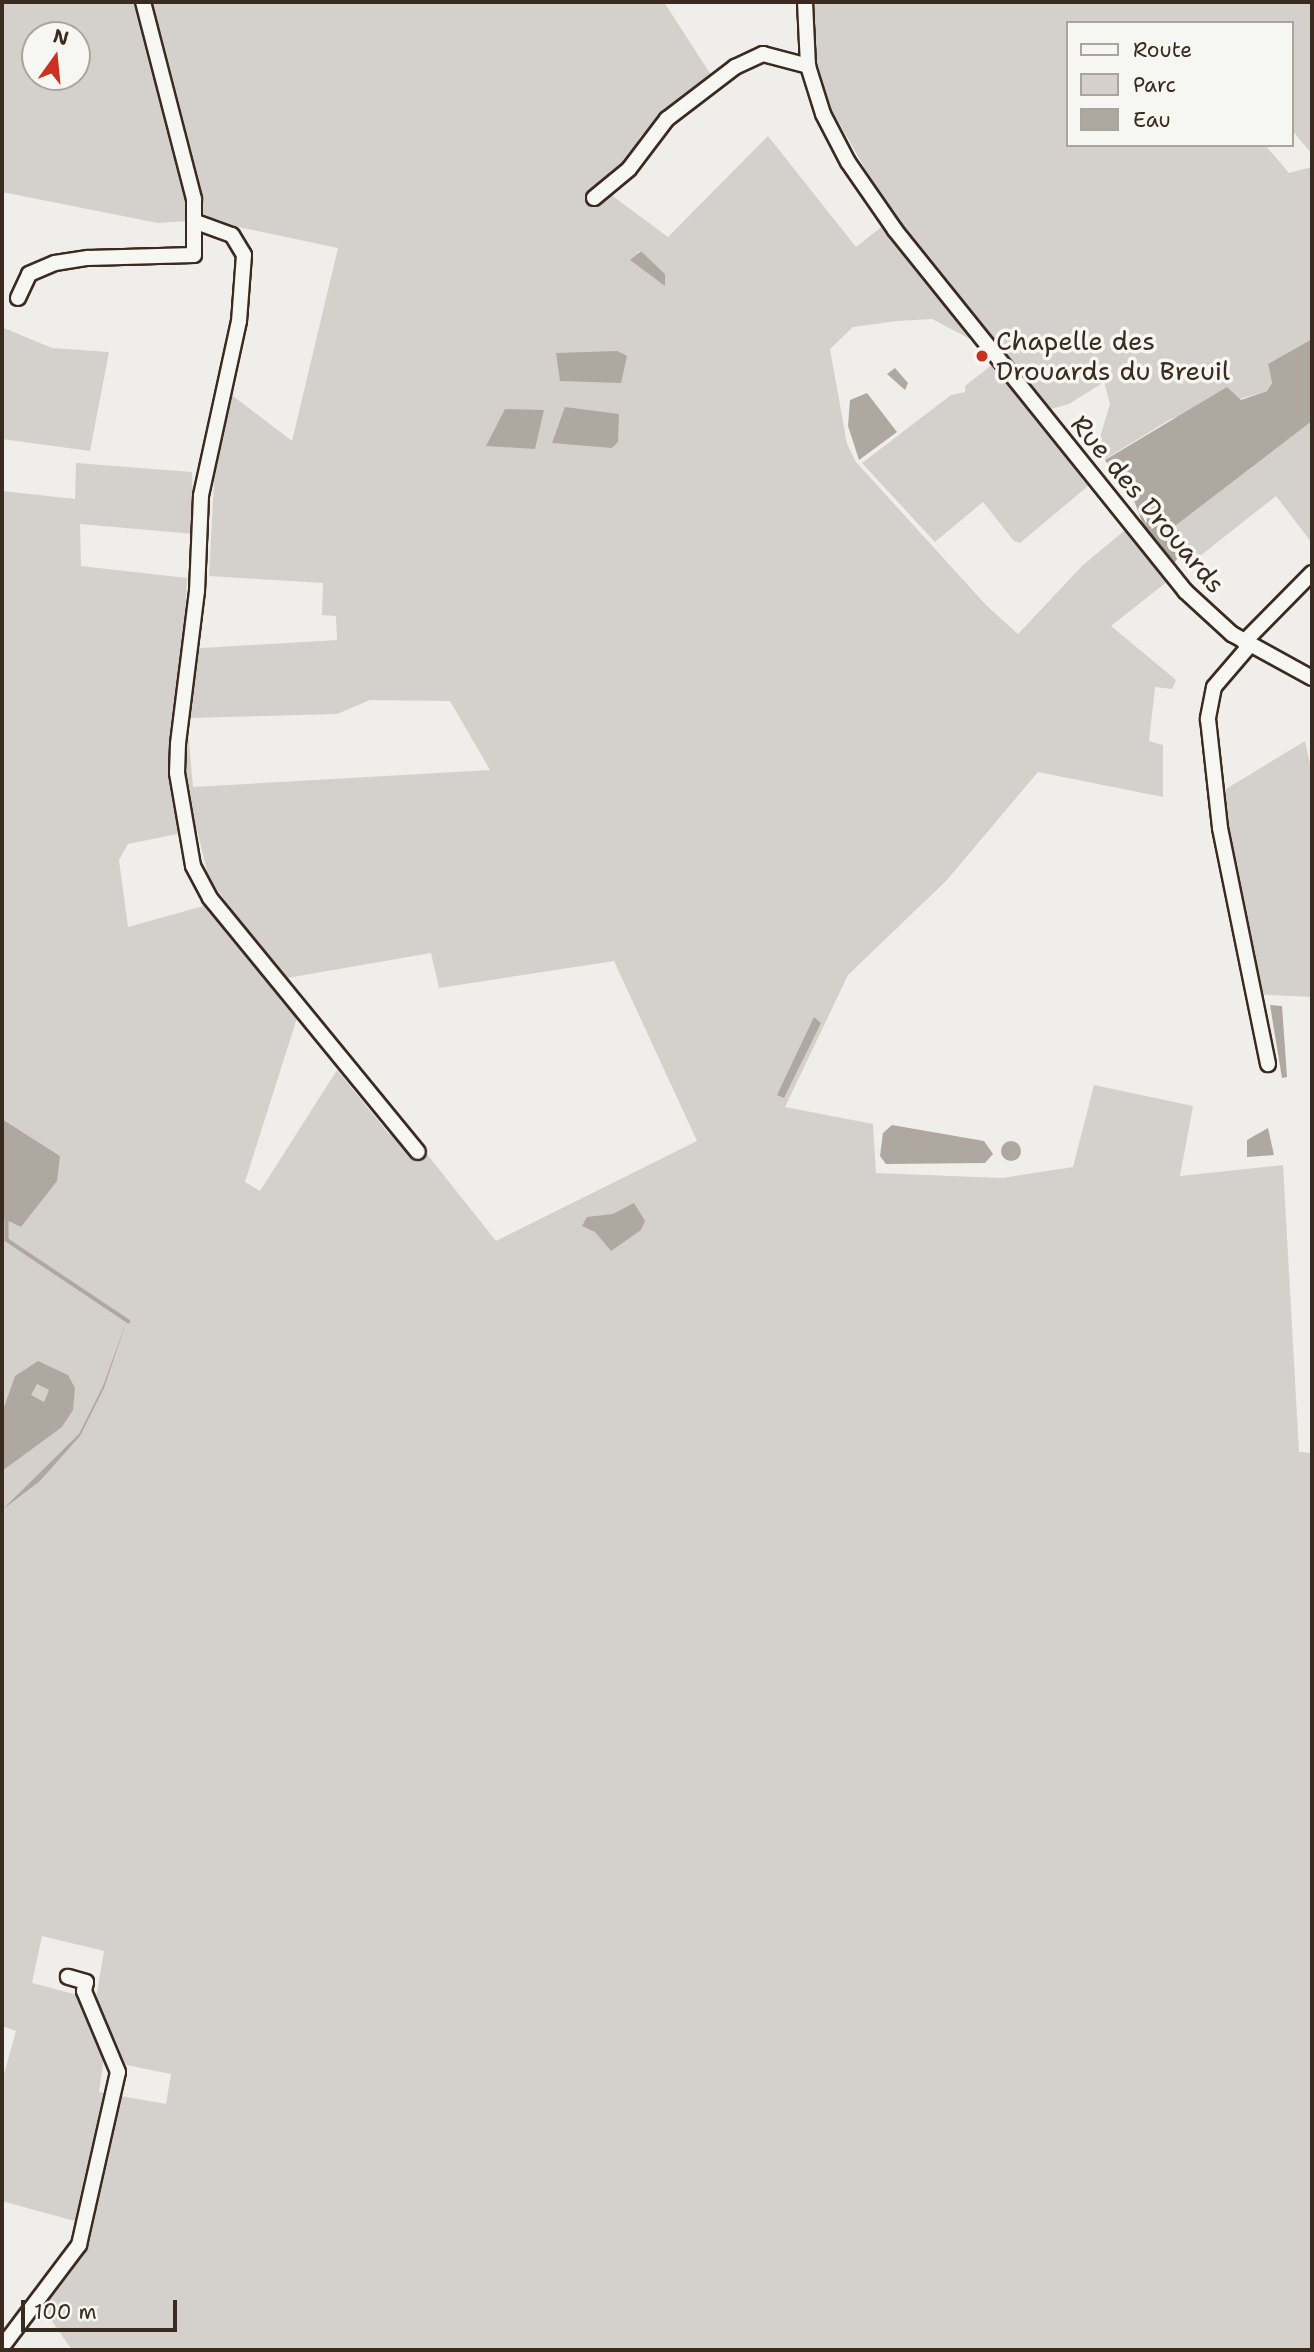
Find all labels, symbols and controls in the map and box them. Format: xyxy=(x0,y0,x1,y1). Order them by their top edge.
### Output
north arrow xyxy=(21,21,91,91)
legend xyxy=(1066,21,1293,147)
text: N xyxy=(51,23,72,51)
text: Route xyxy=(1133,36,1192,64)
text: Parc xyxy=(1133,71,1176,99)
text: Eau xyxy=(1133,106,1171,134)
place label: Chapelle des Drouards du Breuil xyxy=(996,325,1230,386)
marker: Chapelle des Drouards du Breuil xyxy=(974,348,990,364)
street label: Rue des Drouards xyxy=(1064,409,1232,599)
scale bar xyxy=(24,2286,180,2330)
text: 100 m xyxy=(34,2298,97,2326)

